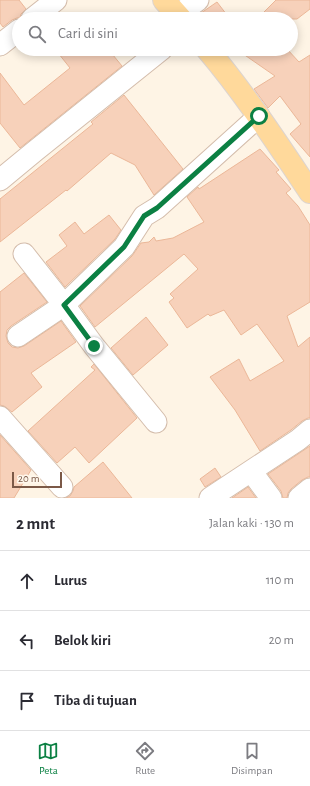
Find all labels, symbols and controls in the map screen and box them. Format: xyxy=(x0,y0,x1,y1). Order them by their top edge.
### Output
search box xyxy=(12,12,298,56)
icon: search xyxy=(26,23,48,45)
text: Cari di sini xyxy=(58,26,118,41)
route start xyxy=(250,107,268,125)
route end xyxy=(85,337,103,355)
scale bar xyxy=(12,470,62,489)
text: 20 m xyxy=(18,473,39,484)
text: 2 mnt xyxy=(16,515,55,532)
text: Jalan kaki · 130 m xyxy=(209,517,294,530)
icon: ahead xyxy=(16,570,38,592)
text: Lurus xyxy=(54,573,87,588)
text: 110 m xyxy=(266,574,294,587)
icon: left xyxy=(16,630,38,652)
text: Belok kiri xyxy=(54,633,111,648)
text: 20 m xyxy=(269,634,294,647)
icon: arrive xyxy=(16,690,38,712)
text: Tiba di tujuan xyxy=(54,693,137,708)
tab: Peta xyxy=(37,740,59,777)
tab: Rute xyxy=(134,740,156,777)
tab: Disimpan xyxy=(231,740,273,777)

